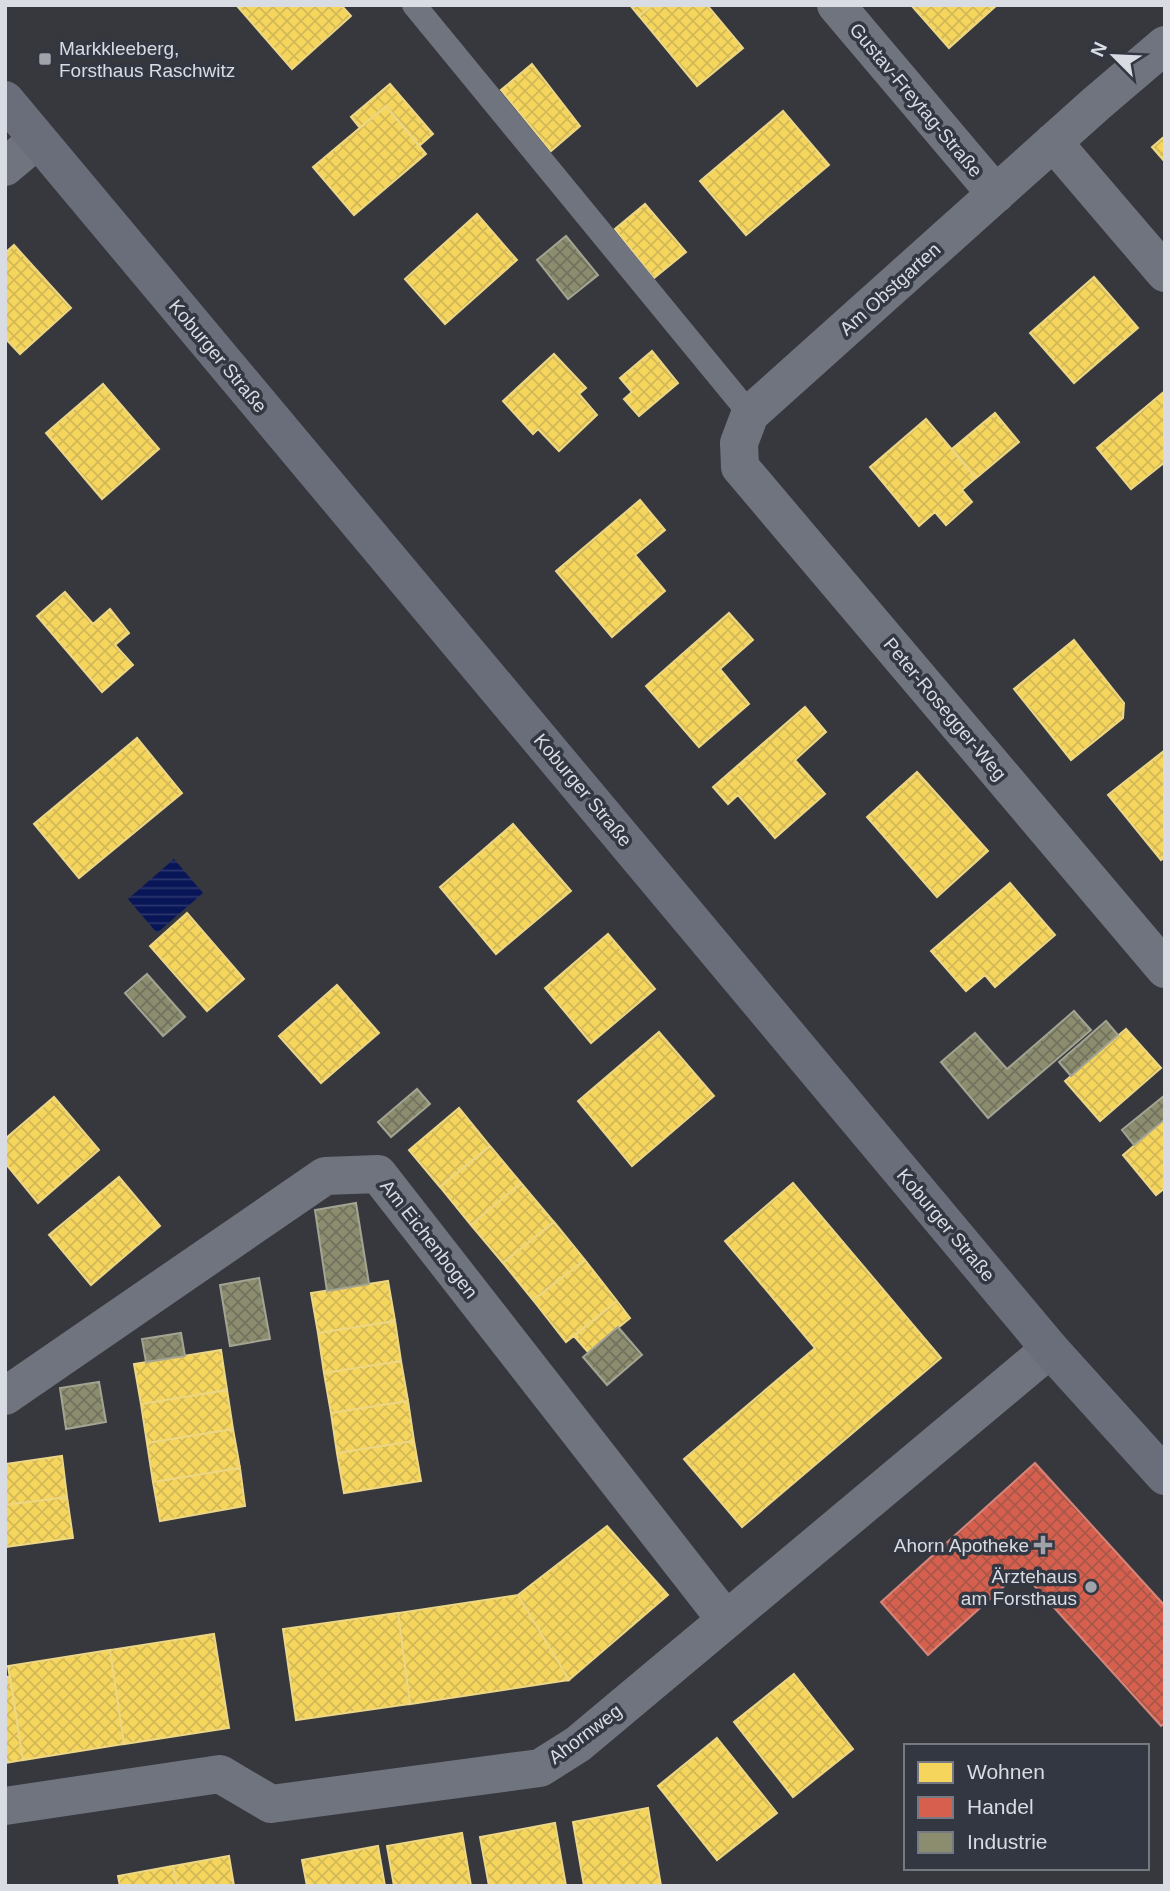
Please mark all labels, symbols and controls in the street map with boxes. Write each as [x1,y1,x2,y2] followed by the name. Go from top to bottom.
[846,19,986,181] street label: Gustav-Freytag-Straße
[1079,21,1149,91] north arrow
[59,38,235,81] place label: Markkleeberg, Forsthaus Raschwitz
[1087,39,1111,60] text: N
[37,51,53,67] marker: Markkleeberg, Forsthaus Raschwitz
[835,238,945,340] street label: Am Obstgarten
[165,295,271,417] street label: Koburger Straße
[879,634,1011,784] street label: Peter-Rosegger-Weg
[530,729,636,851] street label: Koburger Straße
[893,1164,999,1286] street label: Koburger Straße
[376,1176,482,1302] street label: Am Eichenbogen
[894,1535,1029,1556] place label: Ahorn Apotheke
[1035,1537,1051,1553] marker: Ahorn Apotheke
[961,1566,1077,1609] place label: Ärztehaus am Forsthaus
[1083,1579,1099,1595] marker: Ärztehaus am Forsthaus
[545,1700,625,1768] street label: Ahornweg
[904,1744,1149,1870] legend
[967,1760,1045,1783] text: Wohnen
[967,1795,1034,1818] text: Handel
[967,1830,1048,1853] text: Industrie

